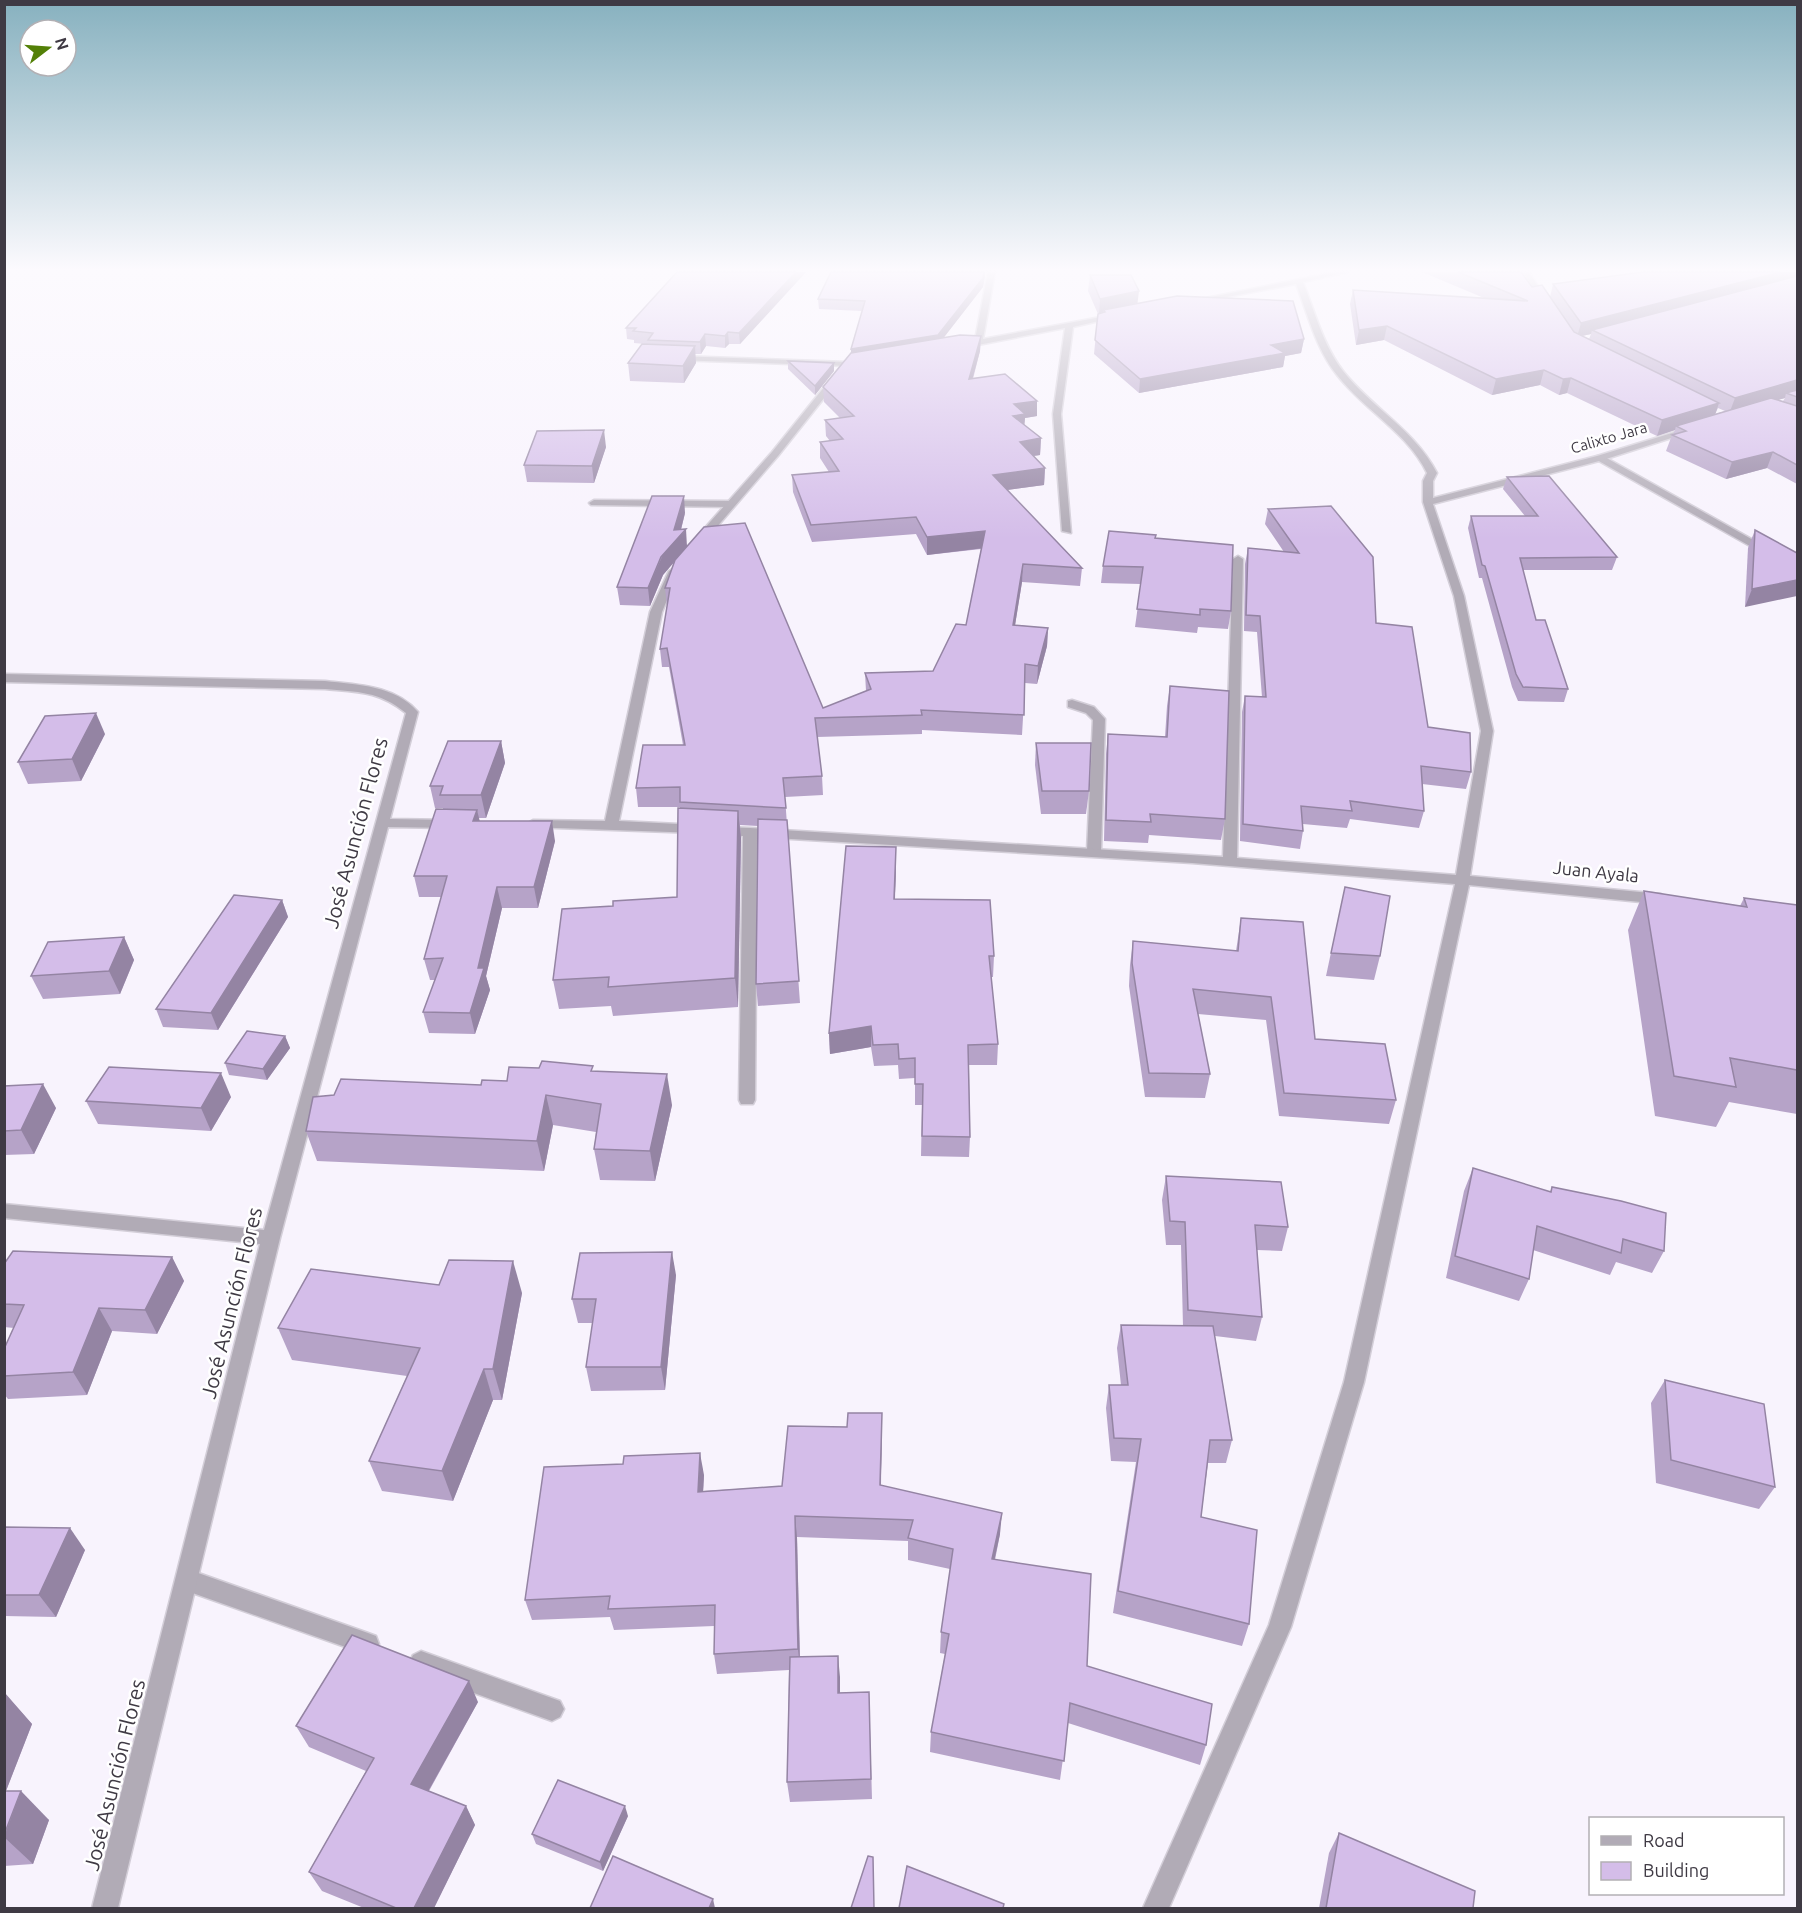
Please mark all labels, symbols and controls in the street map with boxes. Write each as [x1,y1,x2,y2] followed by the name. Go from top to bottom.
[18,18,78,78] north arrow
[52,35,73,52] text: N
[1569,419,1649,457] street label: Calixto Jara
[318,735,392,931] street label: José Asunción Flores
[1552,857,1640,885] street label: Juan Ayala
[196,1204,266,1401] street label: José Asunción Flores
[79,1676,149,1873] street label: José Asunción Flores
[1589,1817,1784,1895] legend
[1643,1830,1685,1850] text: Road
[1643,1860,1709,1880] text: Building

